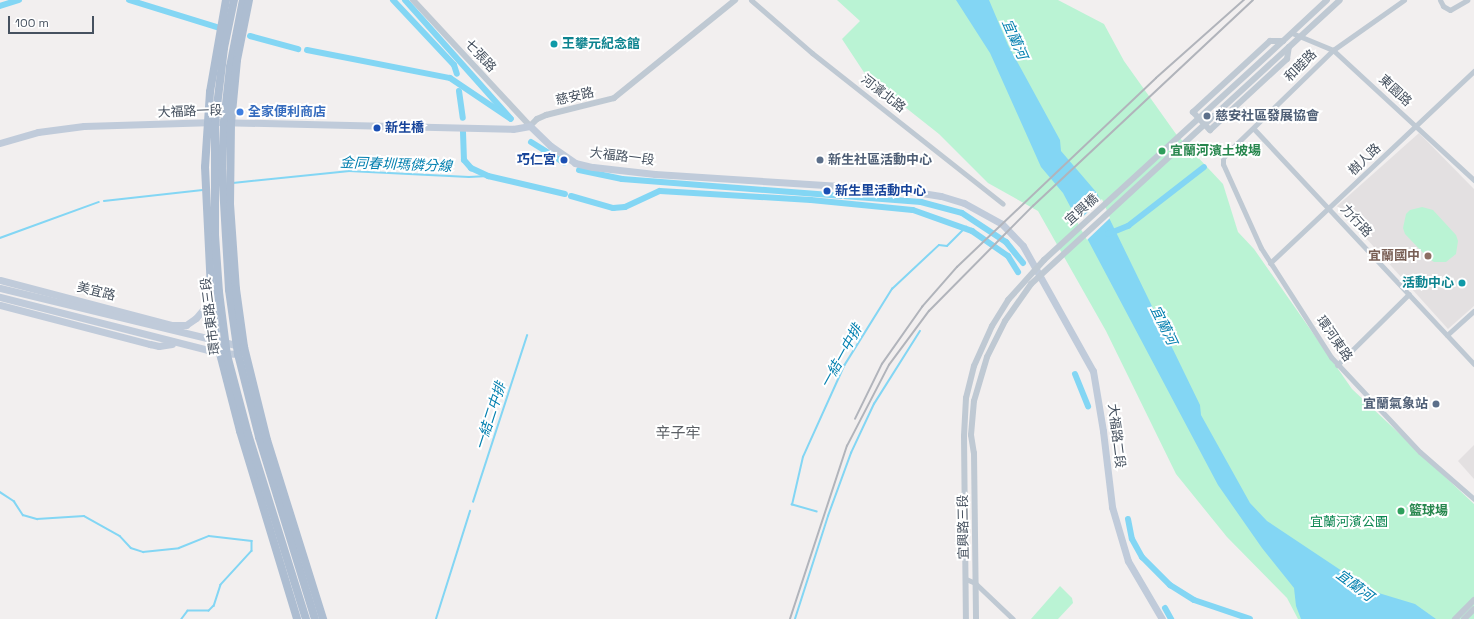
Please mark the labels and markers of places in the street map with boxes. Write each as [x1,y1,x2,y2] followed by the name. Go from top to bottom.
[562,36,640,52] place label: 王攀元紀念館
[549,39,559,49] marker: 王攀元紀念館
[248,104,326,120] place label: 全家便利商店
[235,107,245,117] marker: 全家便利商店
[1215,108,1319,124] place label: 慈安社區發展協會
[1202,111,1212,121] marker: 慈安社區發展協會
[385,120,424,136] place label: 新生橋
[372,123,382,133] marker: 新生橋
[1170,143,1261,159] place label: 宜蘭河濱土坡場
[1157,146,1167,156] marker: 宜蘭河濱土坡場
[517,152,556,168] place label: 巧仁宮
[828,152,932,168] place label: 新生社區活動中心
[559,155,569,165] marker: 巧仁宮
[815,155,825,165] marker: 新生社區活動中心
[835,183,926,199] place label: 新生里活動中心
[822,186,832,196] marker: 新生里活動中心
[1368,248,1420,264] place label: 宜蘭國中
[1423,251,1433,261] marker: 宜蘭國中
[1402,275,1454,291] place label: 活動中心
[1457,278,1467,288] marker: 活動中心
[1363,396,1428,412] place label: 宜蘭氣象站
[1431,399,1441,409] marker: 宜蘭氣象站
[1409,503,1448,519] place label: 籃球場
[1396,506,1406,516] marker: 籃球場

